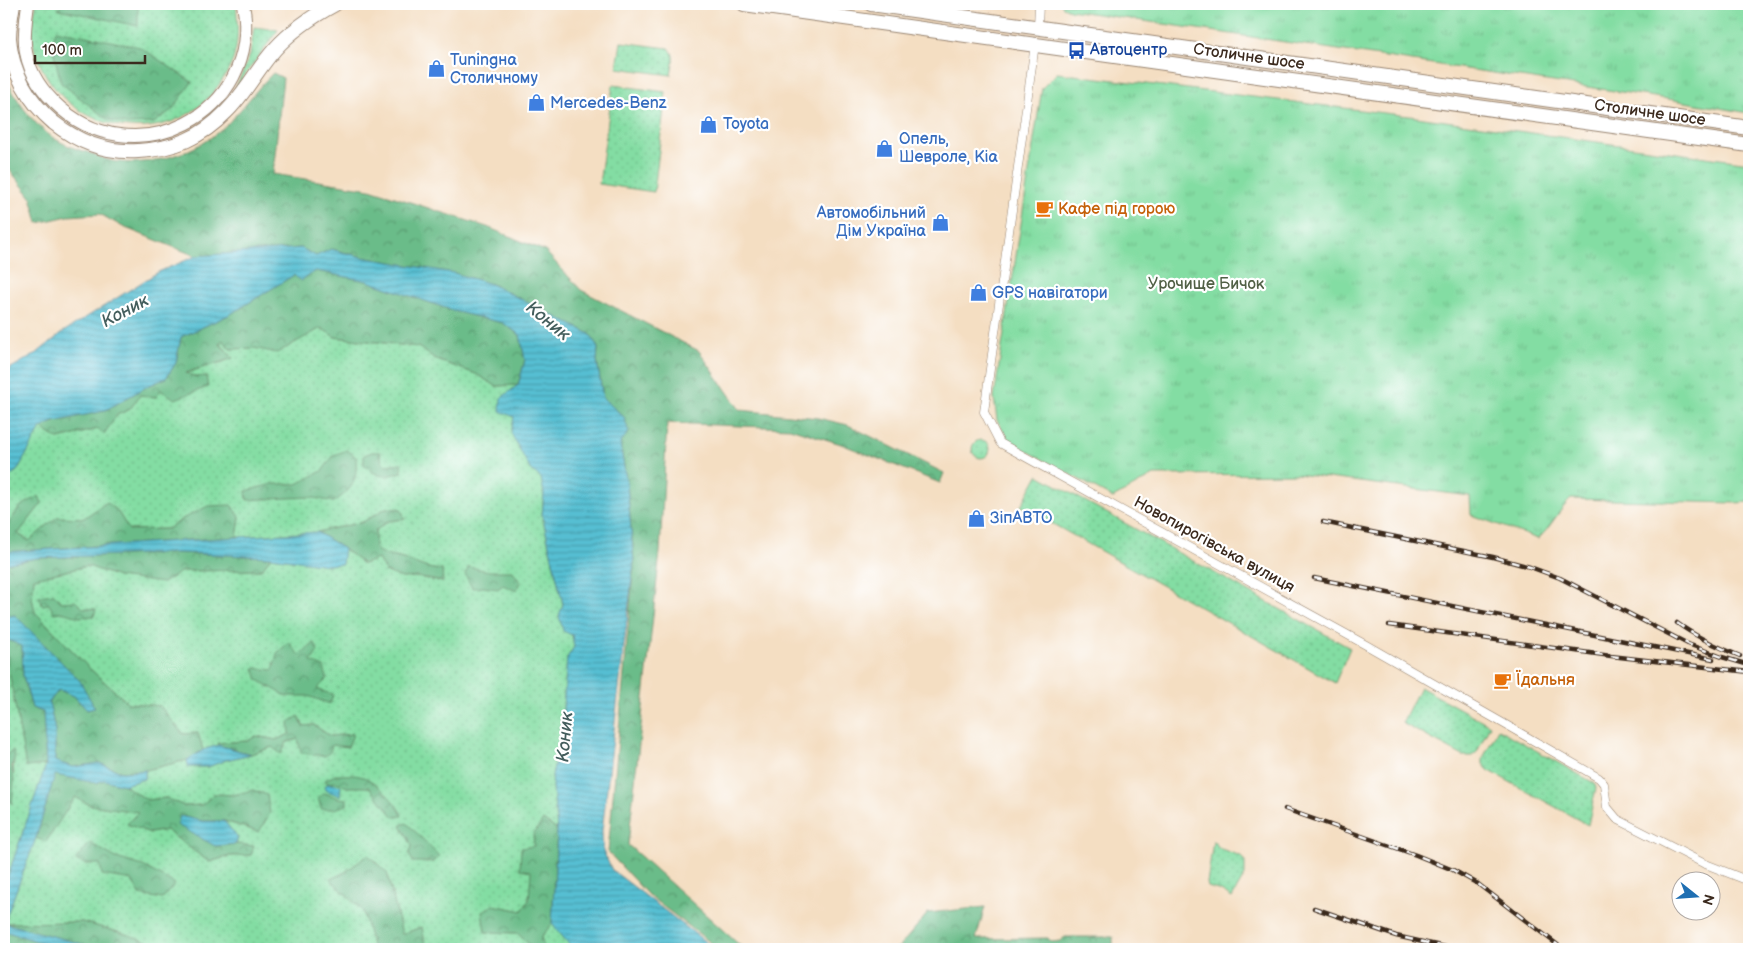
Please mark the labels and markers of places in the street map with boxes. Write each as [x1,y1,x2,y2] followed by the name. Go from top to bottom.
[1066,40,1086,60] bus stop icon: Автоцентр
[1089,41,1167,60] place label: Автоцентр
[450,51,538,88] place label: Tuningна Столичному
[426,59,446,79] shop icon: Tuningна Столичному
[526,93,546,113] shop icon: Mercedes-Benz
[550,94,667,113] place label: Mercedes-Benz
[699,114,719,134] shop icon: Toyota
[723,115,769,134] place label: Toyota
[899,130,998,167] place label: Опель, Шевроле, Кіа
[875,138,895,158] shop icon: Опель, Шевроле, Кіа
[1034,199,1054,219] cafe icon: Кафе під горою
[1058,200,1175,219] place label: Кафе під горою
[816,204,927,241] place label: Автомобільний Дім Україна
[930,212,950,232] shop icon: Автомобільний Дім Україна
[968,283,988,303] shop icon: GPS навігатори
[992,284,1108,303] place label: GPS навігатори
[966,508,986,528] shop icon: ЗіпАВТО
[990,509,1053,528] place label: ЗіпАВТО
[1515,669,1575,690] place label: Їдальня
[1492,670,1512,690] cafe icon: Їдальня

